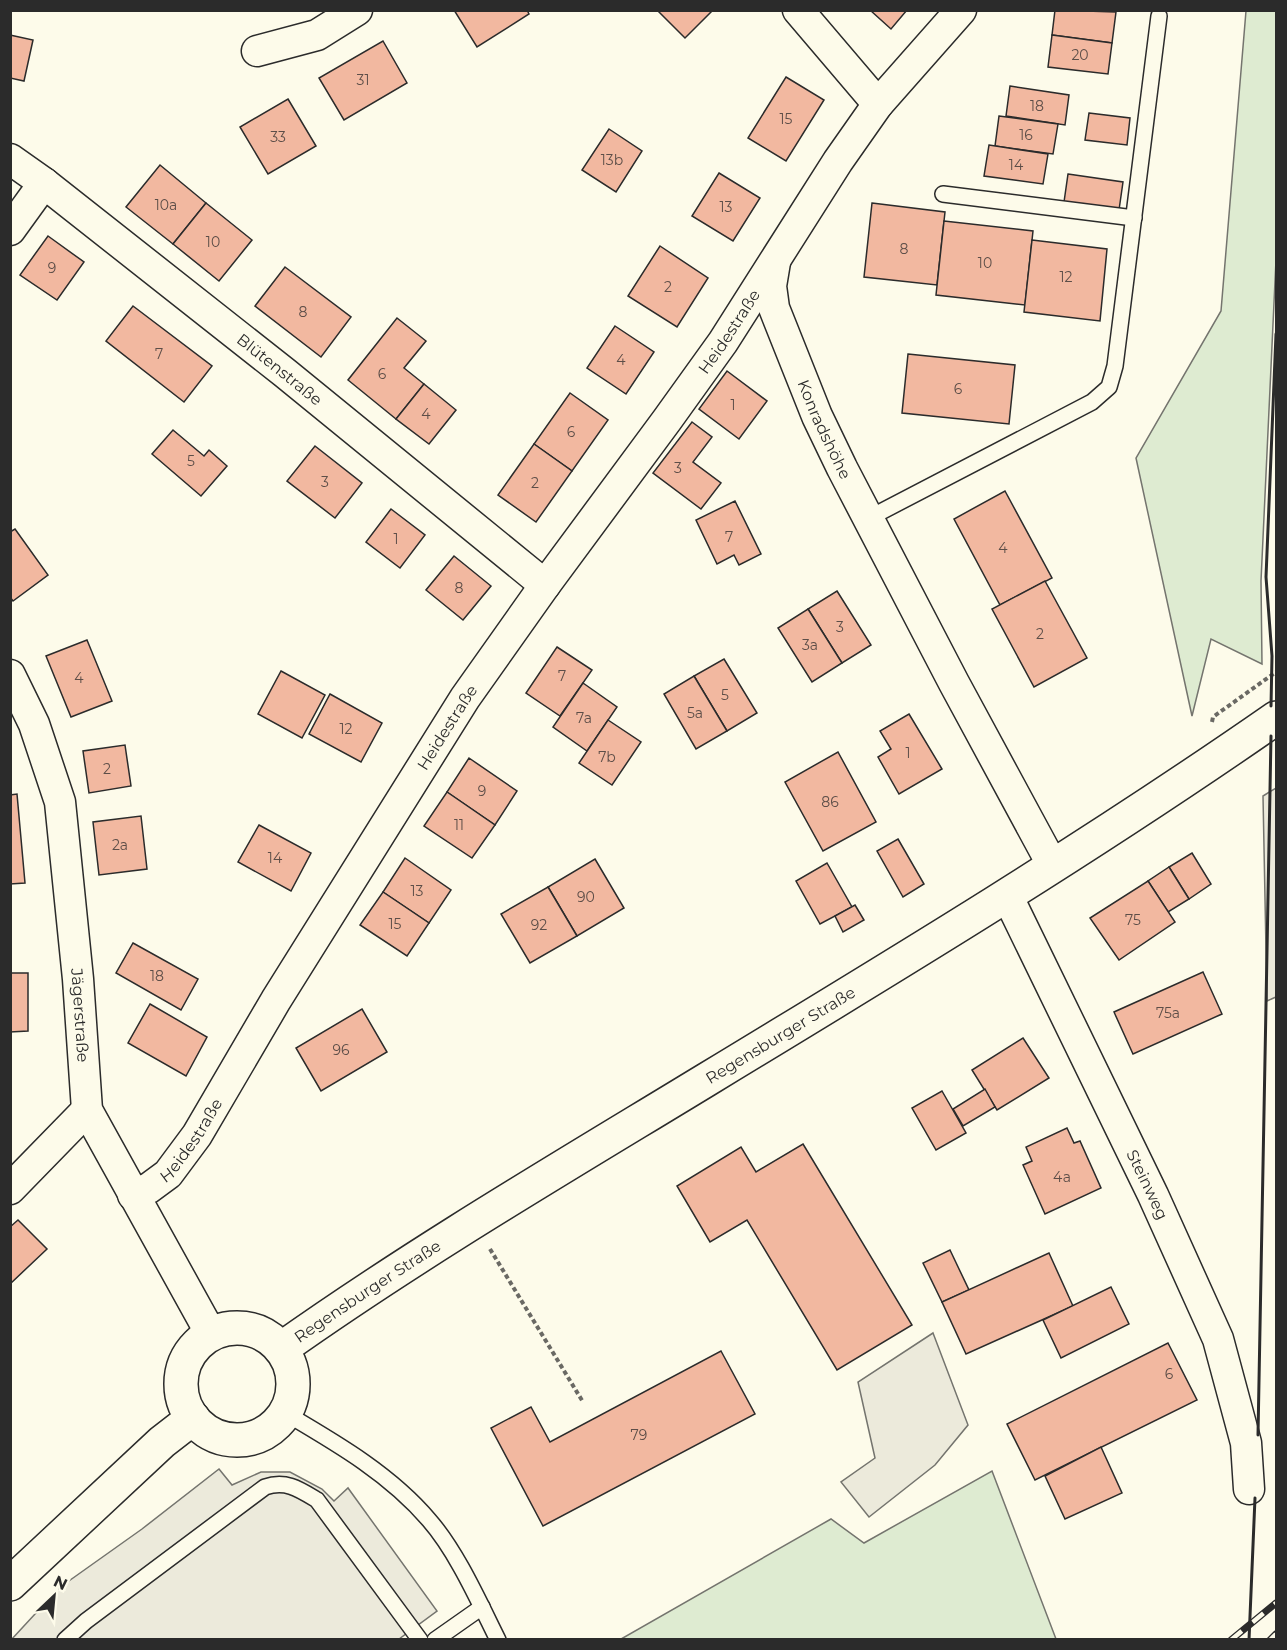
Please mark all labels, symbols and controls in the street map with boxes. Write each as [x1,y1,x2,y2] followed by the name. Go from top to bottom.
[1071,46,1089,64] house number: 20
[357,71,369,89] house number: 31
[1030,97,1044,115] house number: 18
[780,110,793,128] house number: 15
[1019,126,1033,144] house number: 16
[270,128,286,146] house number: 33
[601,151,623,169] house number: 13b
[1009,156,1024,174] house number: 14
[155,196,177,214] house number: 10a
[720,198,733,216] house number: 13
[206,233,220,251] house number: 10
[900,240,909,258] house number: 8
[978,254,992,272] house number: 10
[48,259,56,277] house number: 9
[1059,268,1073,286] house number: 12
[664,278,672,296] house number: 2
[694,286,764,378] street label: Heidestraße
[299,303,308,321] house number: 8
[233,330,326,409] street label: Blütenstraße
[155,345,163,363] house number: 7
[616,351,626,369] house number: 4
[378,365,387,383] house number: 6
[794,377,855,482] street label: Konradshöhe
[954,380,963,398] house number: 6
[730,396,736,414] house number: 1
[421,405,431,423] house number: 4
[567,423,576,441] house number: 6
[187,452,195,470] house number: 5
[674,459,682,477] house number: 3
[321,473,329,491] house number: 3
[531,474,539,492] house number: 2
[725,528,733,546] house number: 7
[393,530,399,548] house number: 1
[998,539,1008,557] house number: 4
[455,579,464,597] house number: 8
[836,618,844,636] house number: 3
[1036,625,1044,643] house number: 2
[802,636,818,654] house number: 3a
[558,667,566,685] house number: 7
[74,669,84,687] house number: 4
[413,681,481,774] street label: Heidestraße
[721,686,729,704] house number: 5
[687,704,703,722] house number: 5a
[576,709,592,727] house number: 7a
[339,720,353,738] house number: 12
[905,744,911,762] house number: 1
[598,748,616,766] house number: 7b
[103,760,111,778] house number: 2
[478,782,486,800] house number: 9
[821,793,839,811] house number: 86
[454,816,464,834] house number: 11
[112,836,128,854] house number: 2a
[268,849,283,867] house number: 14
[411,882,424,900] house number: 13
[577,888,595,906] house number: 90
[1125,911,1141,929] house number: 75
[389,915,402,933] house number: 15
[531,916,547,934] house number: 92
[67,966,93,1063] street label: Jägerstraße
[150,967,164,985] house number: 18
[702,983,859,1088] street label: Regensburger Straße
[1156,1004,1180,1022] house number: 75a
[332,1041,350,1059] house number: 96
[156,1095,226,1187] street label: Heidestraße
[1122,1147,1172,1223] street label: Steinweg
[1053,1168,1071,1186] house number: 4a
[291,1236,444,1347] street label: Regensburger Straße
[1165,1365,1174,1383] house number: 6
[631,1426,647,1444] house number: 79
[24,1566,84,1626] north arrow
[50,1572,70,1594] text: N

